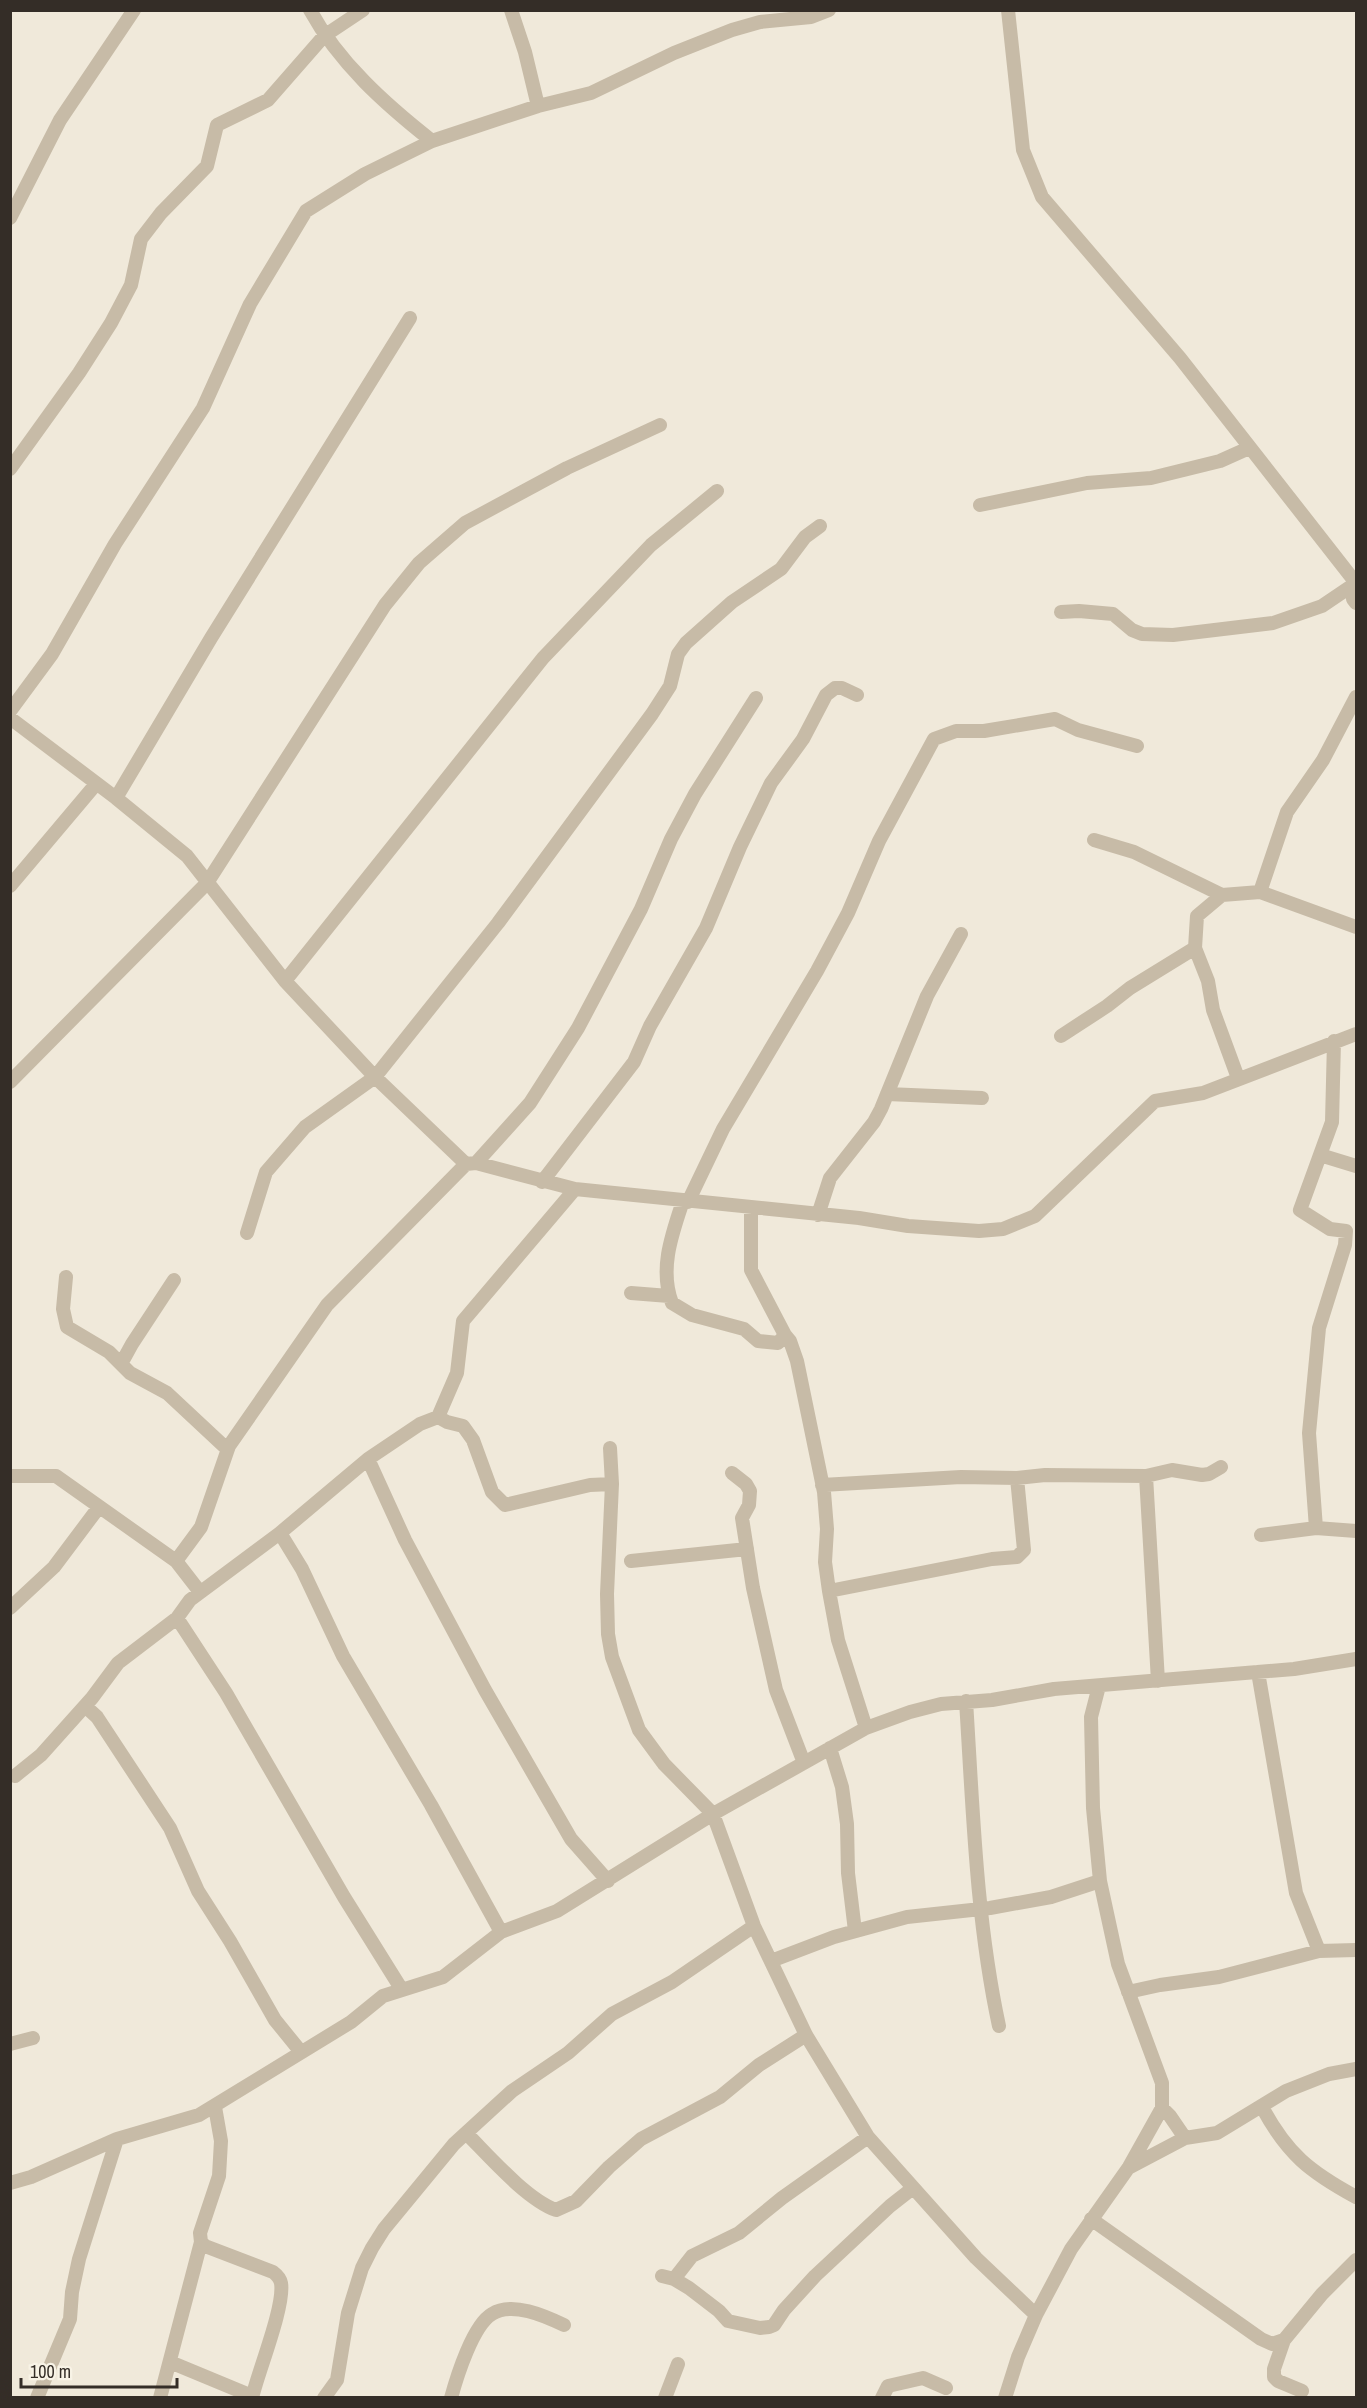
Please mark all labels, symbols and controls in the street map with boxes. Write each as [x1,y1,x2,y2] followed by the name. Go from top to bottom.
[21,2351,177,2389] scale bar
[30,2359,71,2384] text: 100 m

